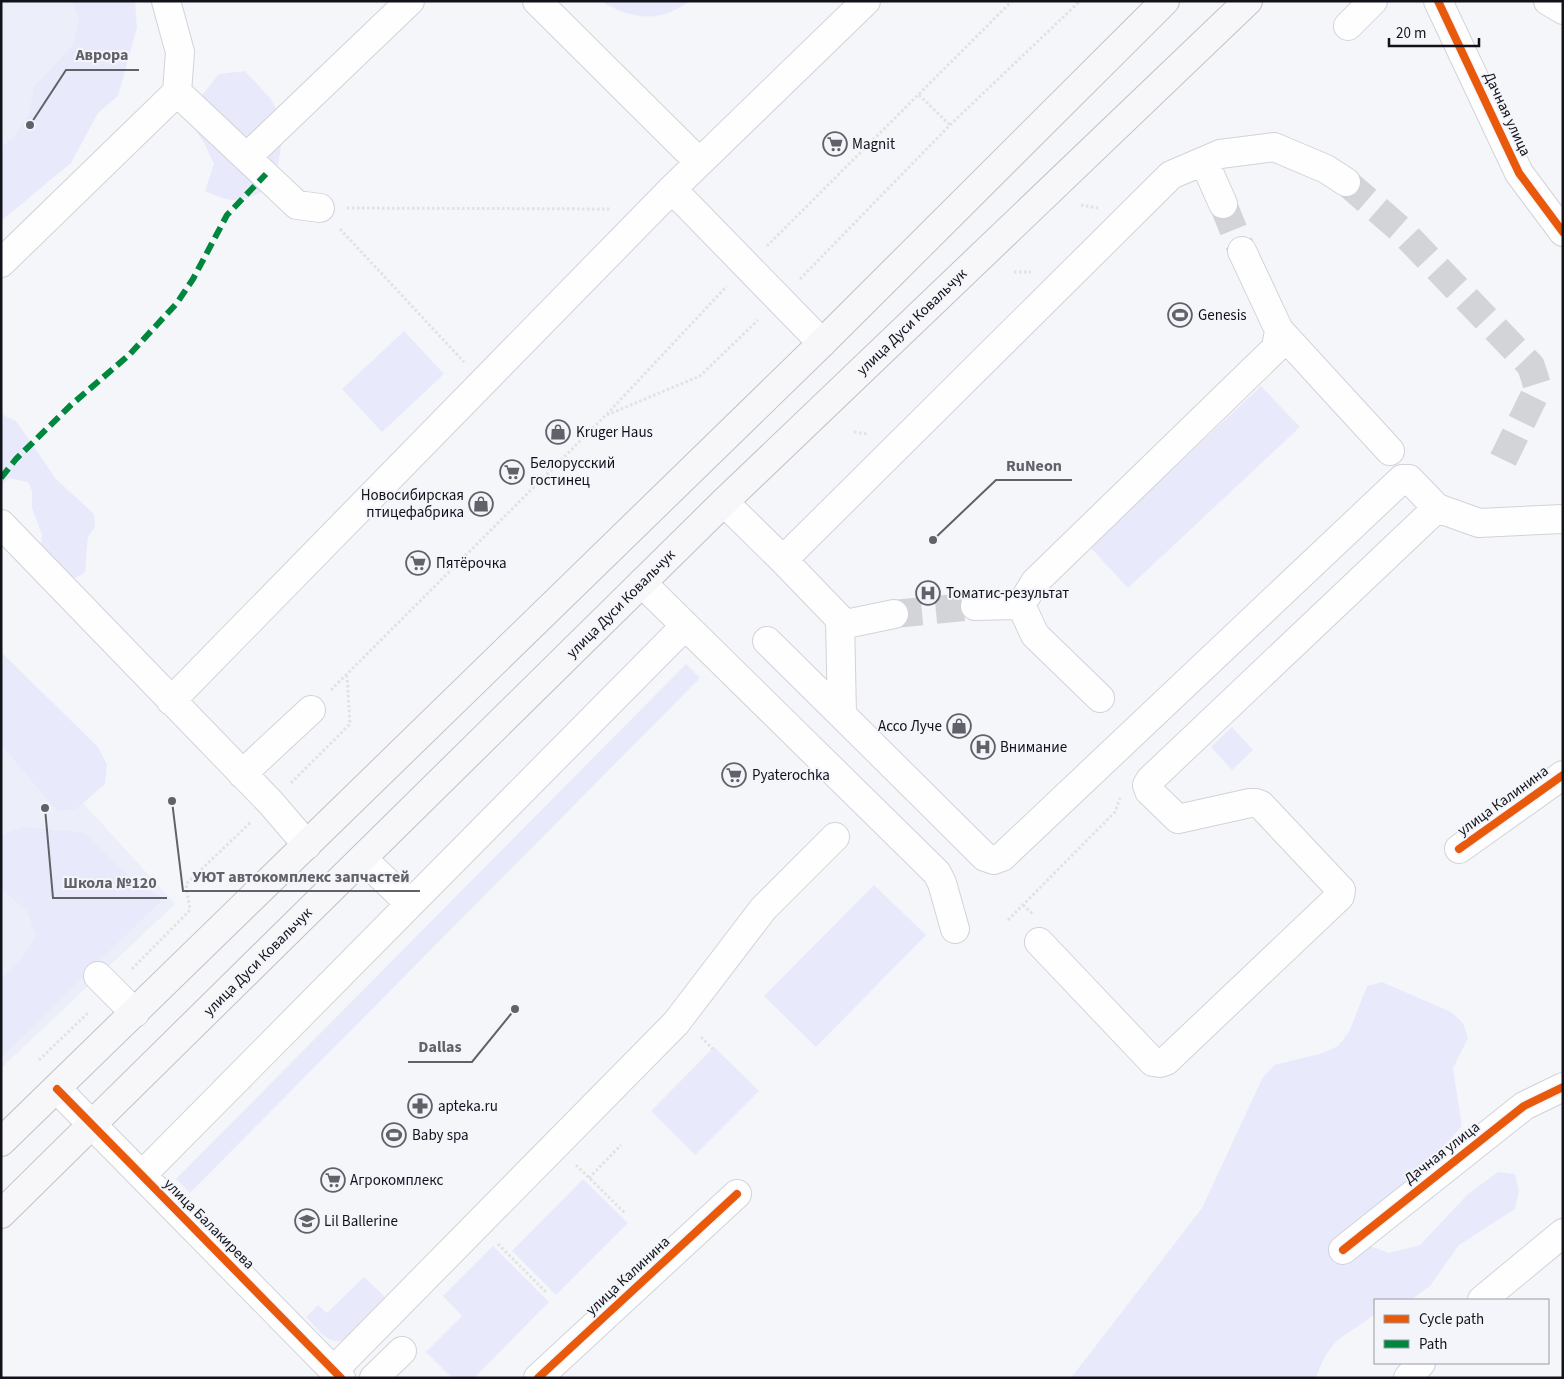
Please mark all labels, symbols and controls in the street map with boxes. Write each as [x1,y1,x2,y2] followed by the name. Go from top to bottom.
[1389,15,1479,47] scale bar
[1396,23,1426,44] text: 20 m
[66,39,139,70] callout: Аврора
[74,44,129,66] text: Аврора
[1478,68,1536,160] street label: Дачная улица
[822,131,848,157] supermarket icon: Magnit
[852,134,895,155] place label: Magnit
[852,263,972,380] street label: улица Дуси Ковальчук
[1167,302,1193,328] sports icon: Genesis
[1198,305,1247,326] place label: Genesis
[545,419,571,445] shop icon: Kruger Haus
[576,422,653,443] place label: Kruger Haus
[996,449,1072,480] callout: RuNeon
[530,453,615,491] place label: Белорусский гостинец
[1006,455,1062,477] text: RuNeon
[499,459,525,485] supermarket icon: Белорусский гостинец
[361,485,464,523] place label: Новосибирская птицефабрика
[468,491,494,517] shop icon: Новосибирская птицефабрика
[562,545,680,663] street label: улица Дуси Ковальчук
[405,550,431,576] supermarket icon: Пятёрочка
[436,553,507,574] place label: Пятёрочка
[915,580,941,606] hospital icon: Томатис-результат
[946,583,1069,604] place label: Томатис-результат
[946,713,972,739] shop icon: Ассо Луче
[878,716,942,737] place label: Ассо Луче
[970,734,996,760] hospital icon: Внимание
[1000,737,1067,758] place label: Внимание
[1453,761,1553,841] street label: улица Калинина
[721,762,747,788] supermarket icon: Pyaterochka
[752,765,830,786] place label: Pyaterochka
[183,860,420,891] callout: УЮТ автокомплекс запчастей
[192,866,410,888] text: УЮТ автокомплекс запчастей
[53,867,167,898] callout: Школа №120
[63,872,157,894] text: Школа №120
[199,903,317,1021] street label: улица Дуси Ковальчук
[408,1031,472,1062] callout: Dallas
[418,1036,462,1058] text: Dallas
[407,1093,433,1119] pharmacy icon: apteka.ru
[438,1096,498,1117] place label: apteka.ru
[1400,1117,1484,1189] street label: Дачная улица
[381,1122,407,1148] sports icon: Baby spa
[412,1125,469,1146] place label: Baby spa
[320,1167,346,1193] supermarket icon: Агрокомплекс
[350,1170,443,1191] place label: Агрокомплекс
[159,1174,259,1274] street label: улица Балакирева
[294,1208,320,1234] school or university icon: Lil Ballerine
[324,1211,398,1232] place label: Lil Ballerine
[581,1232,675,1320] street label: улица Калинина
[1374,1299,1549,1364] legend
[1419,1309,1484,1330] text: Cycle path
[1419,1334,1447,1355] text: Path

